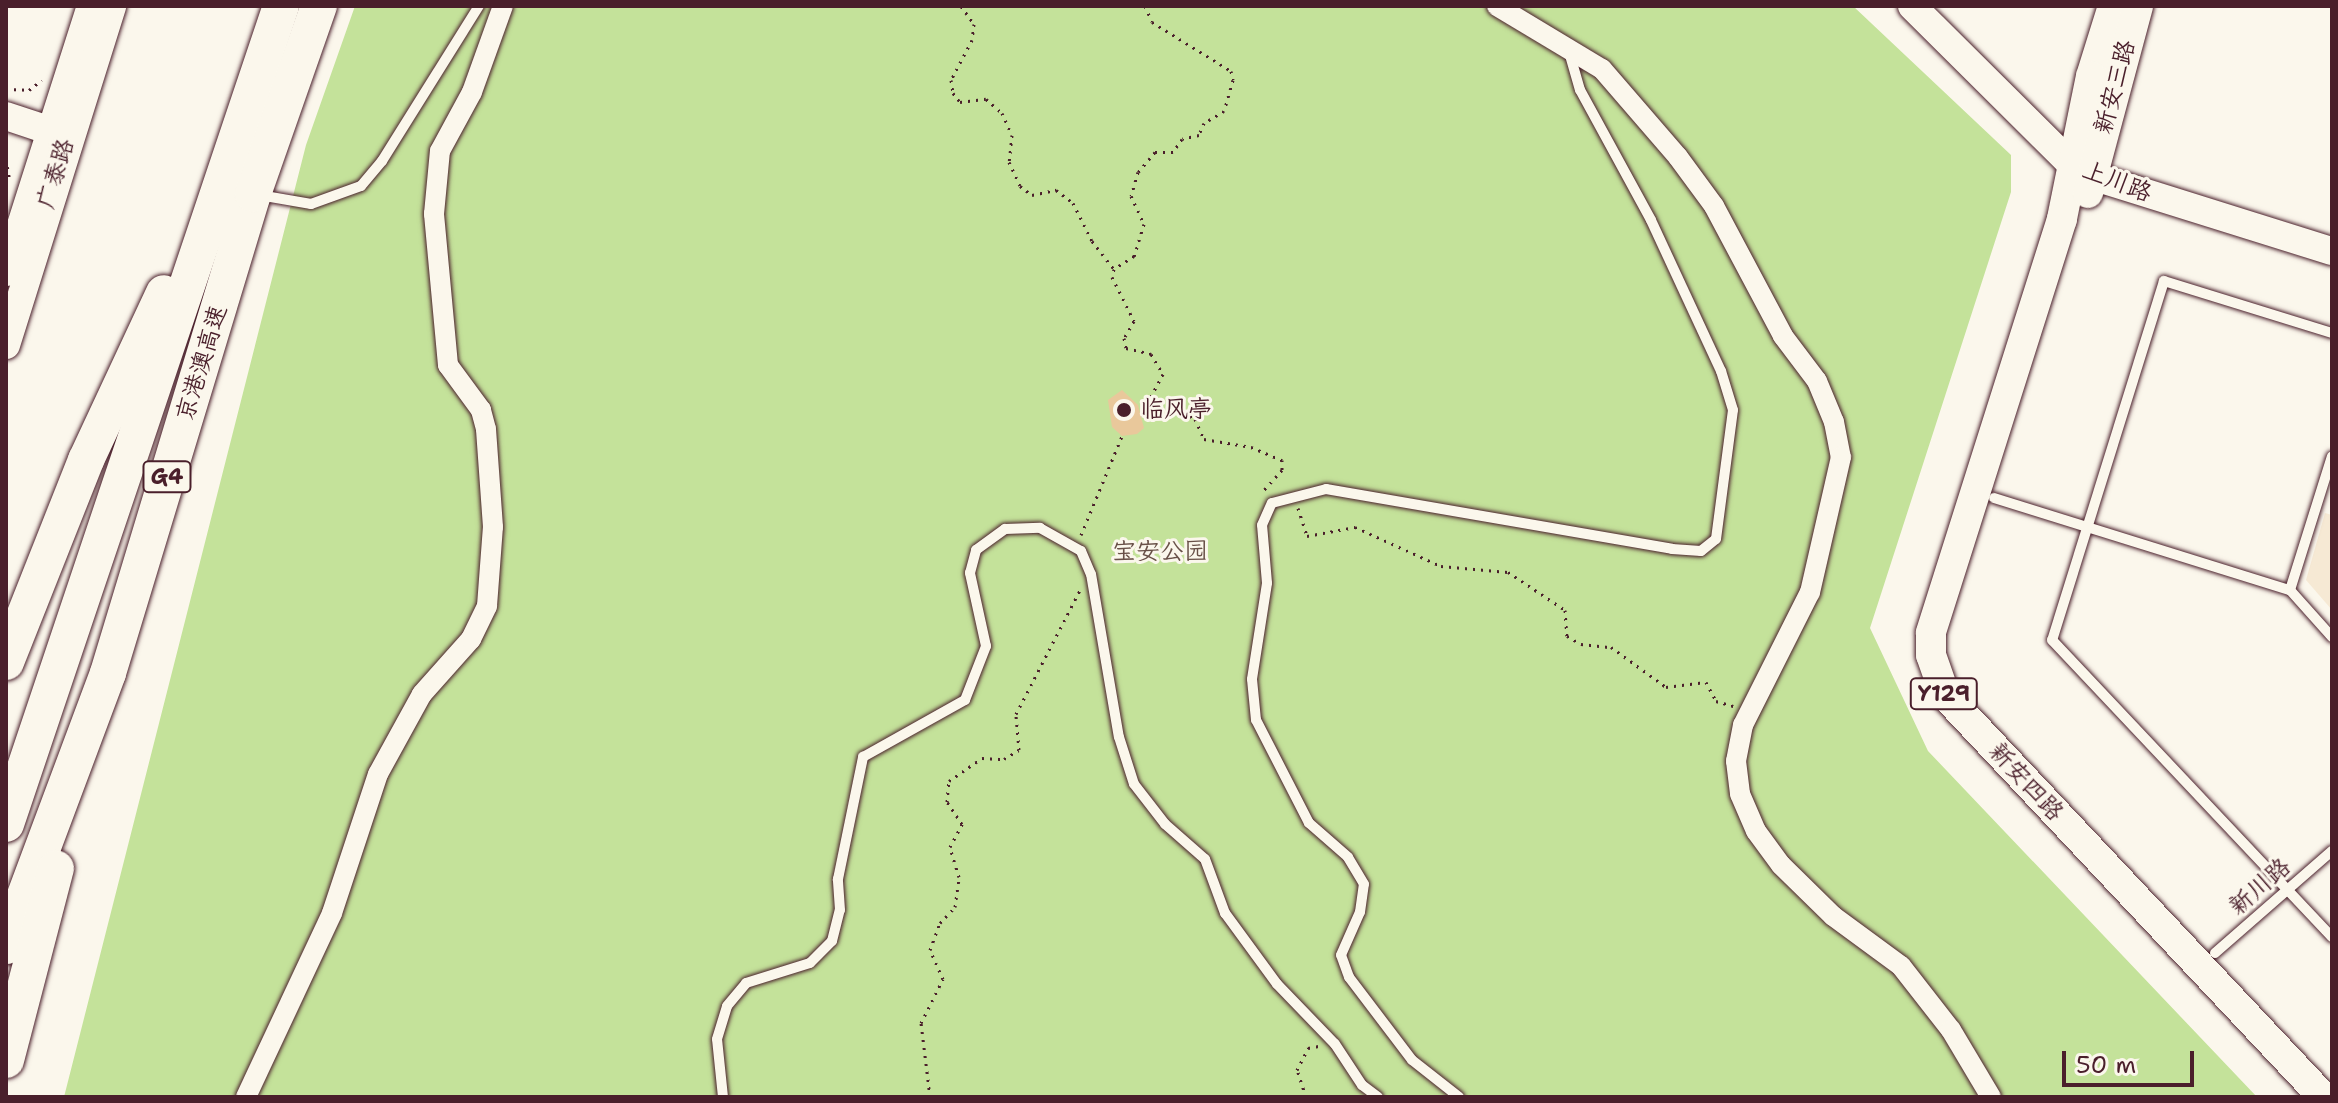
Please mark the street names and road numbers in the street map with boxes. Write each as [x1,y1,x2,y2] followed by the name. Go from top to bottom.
[2089,37,2141,137] street label: 新安三路
[32,135,80,213] street label: 广泰路
[2078,156,2156,208] street label: 上川路
[171,301,233,425] street label: 京港澳高速
[141,459,193,495] road number: G4
[1908,676,1980,712] road number: Y129
[1983,737,2069,827] street label: 新安四路
[2223,853,2297,921] street label: 新川路

